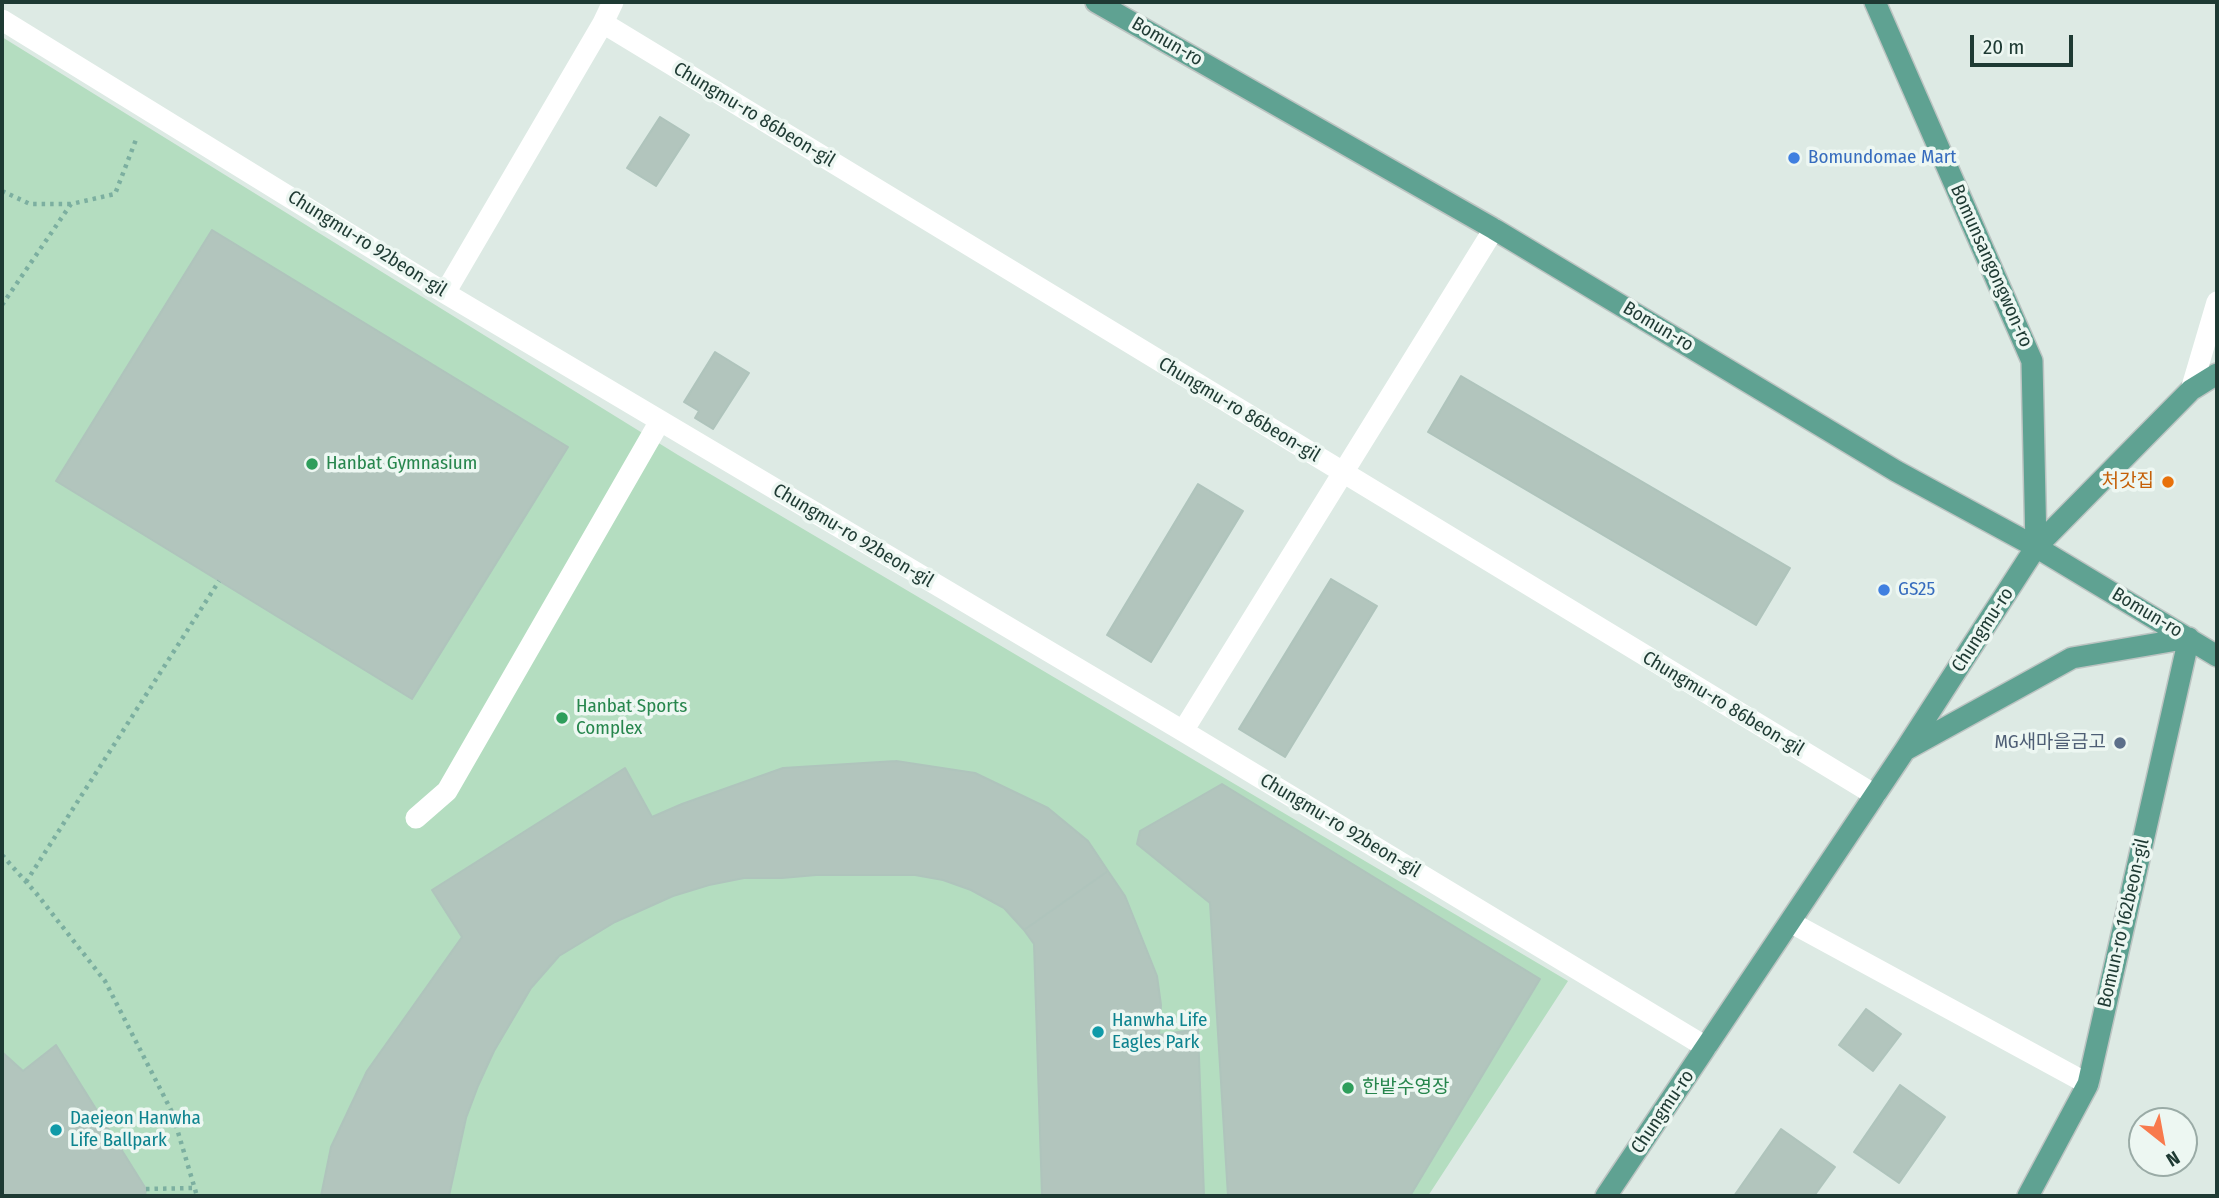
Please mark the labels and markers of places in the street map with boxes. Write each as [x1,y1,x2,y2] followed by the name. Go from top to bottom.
[1808,147,1957,169] place label: Bomundomae Mart
[1786,150,1802,166] marker: Bomundomae Mart
[326,453,477,475] place label: Hanbat Gymnasium
[304,456,320,472] marker: Hanbat Gymnasium
[2102,471,2154,493] place label: 처갓집
[2160,474,2176,490] marker: 처갓집
[1898,579,1935,601] place label: GS25
[1876,582,1892,598] marker: GS25
[576,696,687,740] place label: Hanbat Sports Complex
[554,710,570,726] marker: Hanbat Sports Complex
[1994,732,2106,754] place label: MG새마을금고
[2112,735,2128,751] marker: MG새마을금고
[1112,1010,1207,1054] place label: Hanwha Life Eagles Park
[1090,1024,1106,1040] marker: Hanwha Life Eagles Park
[1362,1077,1449,1099] place label: 한밭수영장
[1340,1080,1356,1096] marker: 한밭수영장
[70,1108,201,1152] place label: Daejeon Hanwha Life Ballpark
[48,1122,64,1138] marker: Daejeon Hanwha Life Ballpark

